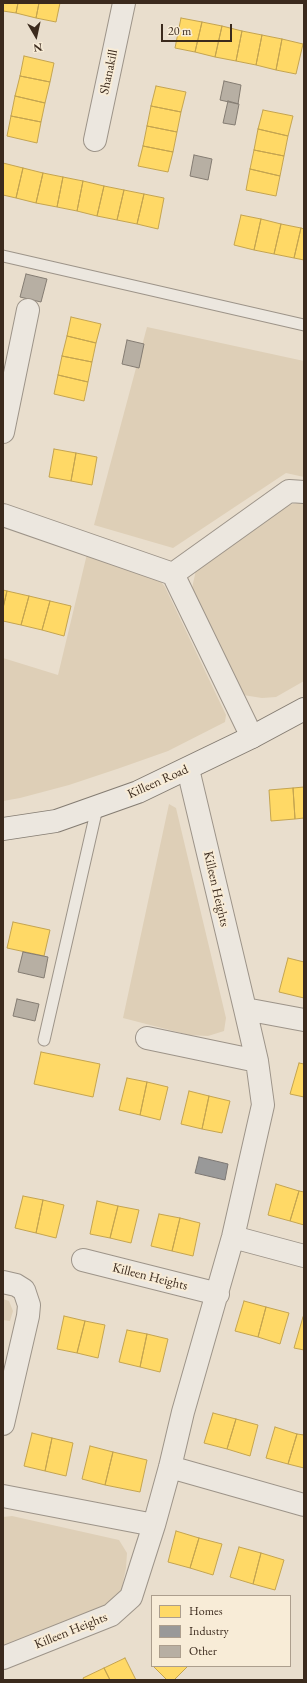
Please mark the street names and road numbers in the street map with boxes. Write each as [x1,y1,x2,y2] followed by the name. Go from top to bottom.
[97,48,121,96] street label: Shanakill
[125,762,191,802] street label: Killeen Road
[200,850,232,928] street label: Killeen Heights
[111,1260,189,1294] street label: Killeen Heights
[32,1609,110,1653] street label: Killeen Heights

